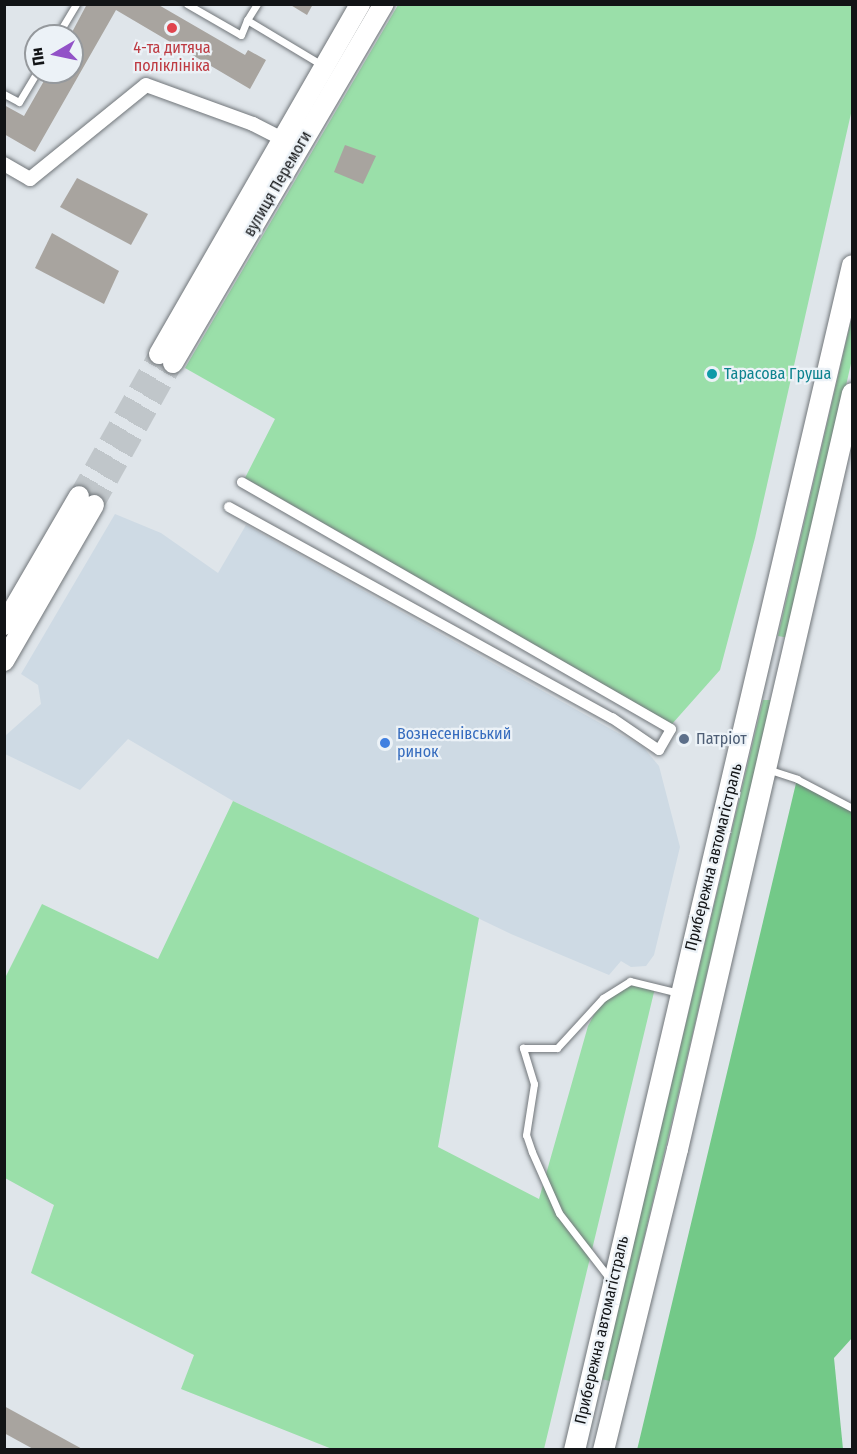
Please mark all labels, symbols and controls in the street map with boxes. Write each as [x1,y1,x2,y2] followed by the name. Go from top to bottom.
[163,19,181,37] marker: 4-та дитяча поліклініка
[24,24,84,84] north arrow
[133,38,211,76] place label: 4-та дитяча поліклініка
[27,46,49,67] text: Пн
[240,128,316,240] street label: вулиця Перемоги
[724,364,831,384] place label: Тарасова Груша
[705,367,719,381] marker: Тарасова Груша
[397,724,511,762] place label: Вознесенівський ринок
[696,729,747,749] place label: Патріот
[677,732,691,746] marker: Патріот
[378,736,392,750] marker: Вознесенівський ринок
[681,761,747,953] street label: Прибережна автомагістраль
[571,1234,633,1426] street label: Прибережна автомагістраль

